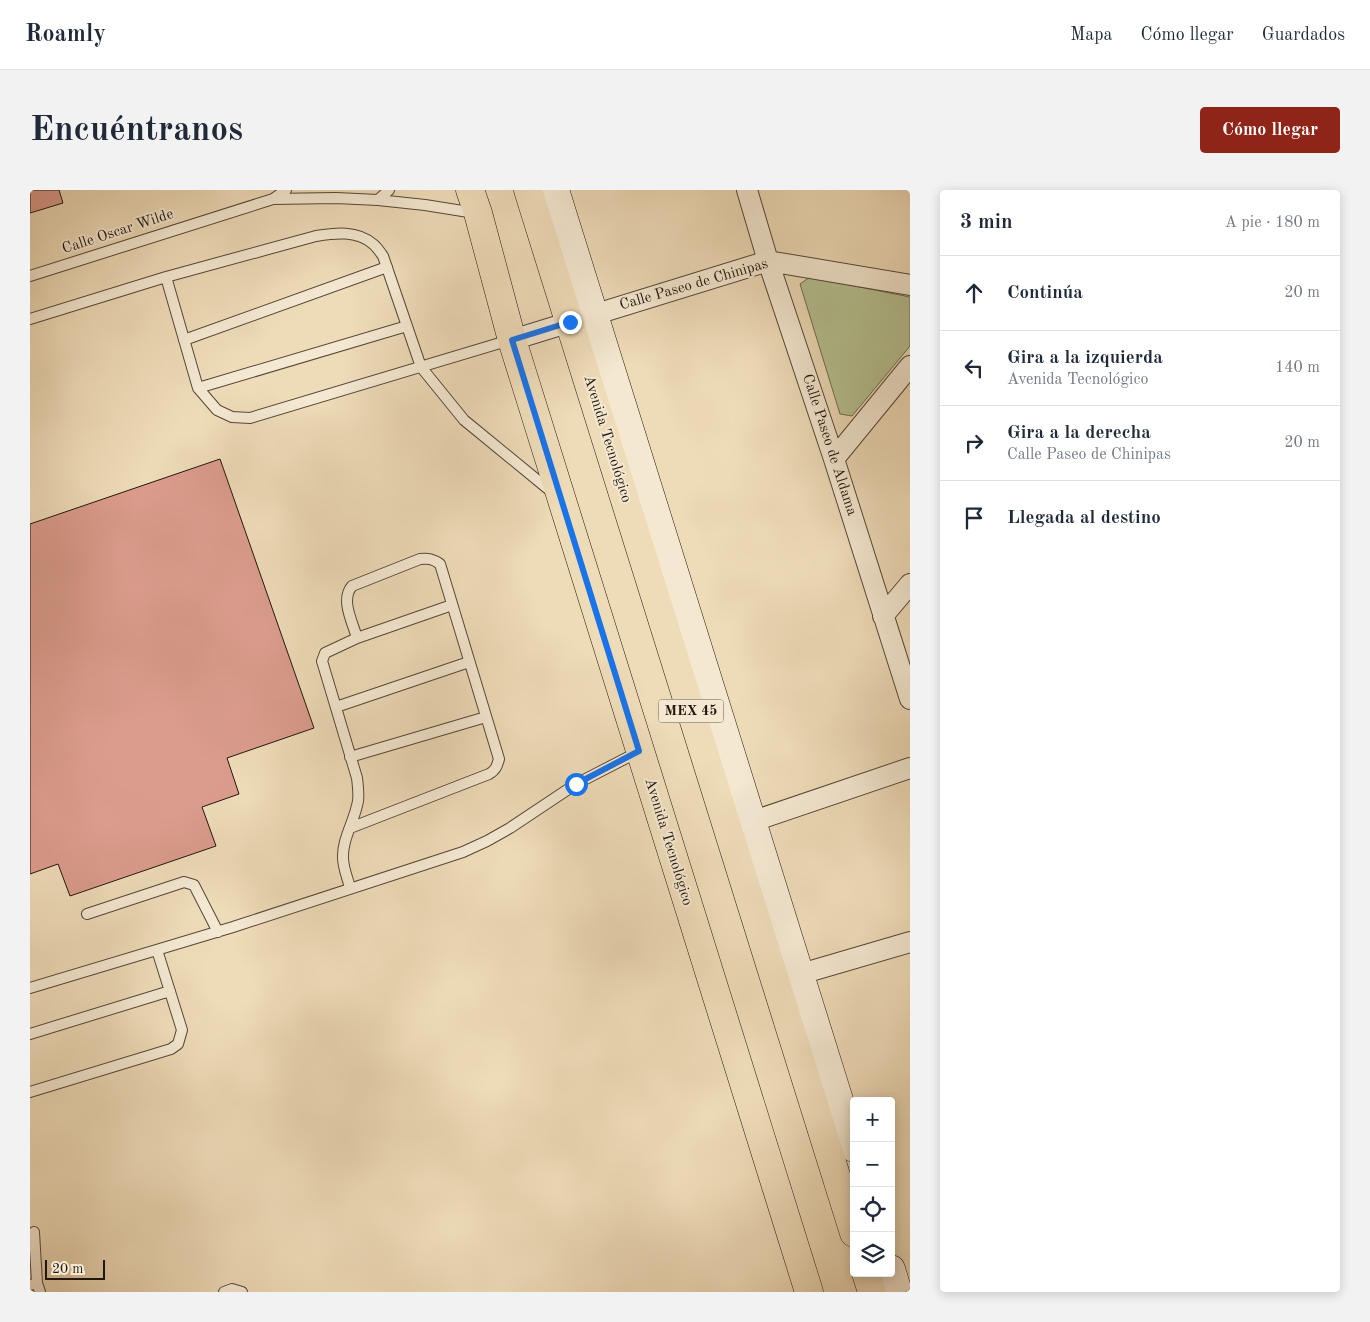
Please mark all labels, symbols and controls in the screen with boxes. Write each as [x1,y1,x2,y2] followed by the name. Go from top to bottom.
[25,23,106,47] text: Roamly
[1070,26,1112,44] text: Mapa
[1140,26,1234,44] text: Cómo llegar
[1262,26,1345,44] text: Guardados
[1200,107,1340,153] button: Cómo llegar
[30,113,243,148] text: Encuéntranos
[60,207,176,257] street label: Calle Oscar Wilde
[960,212,1013,233] text: 3 min
[1225,215,1320,231] text: A pie · 180 m
[618,257,770,313] street label: Calle Paseo de Chinipas
[960,279,988,307] icon: ahead
[1007,284,1083,303] text: Continúa
[1284,285,1320,301] text: 20 m
[559,311,582,334] route end
[1007,349,1163,368] text: Gira a la izquierda
[960,354,988,382] icon: left
[1275,360,1320,376] text: 140 m
[799,372,859,518] street label: Calle Paseo de Aldama
[1007,372,1148,388] text: Avenida Tecnológico
[580,373,634,505] street label: Avenida Tecnológico
[1007,424,1151,443] text: Gira a la derecha
[960,429,988,457] icon: right
[1284,435,1320,451] text: 20 m
[1007,447,1171,463] text: Calle Paseo de Chinipas
[960,504,988,532] icon: arrive
[1007,509,1161,528] text: Llegada al destino
[658,700,724,722] road number: MEX 45
[565,773,588,796] route start
[641,776,695,908] street label: Avenida Tecnológico
[850,1097,895,1277] map controls
[850,1097,895,1142] button: +
[850,1142,895,1187] button: −
[850,1187,895,1232] button: locate
[850,1232,895,1277] button: layers
[45,1257,105,1280] scale bar
[52,1262,83,1276] text: 20 m

